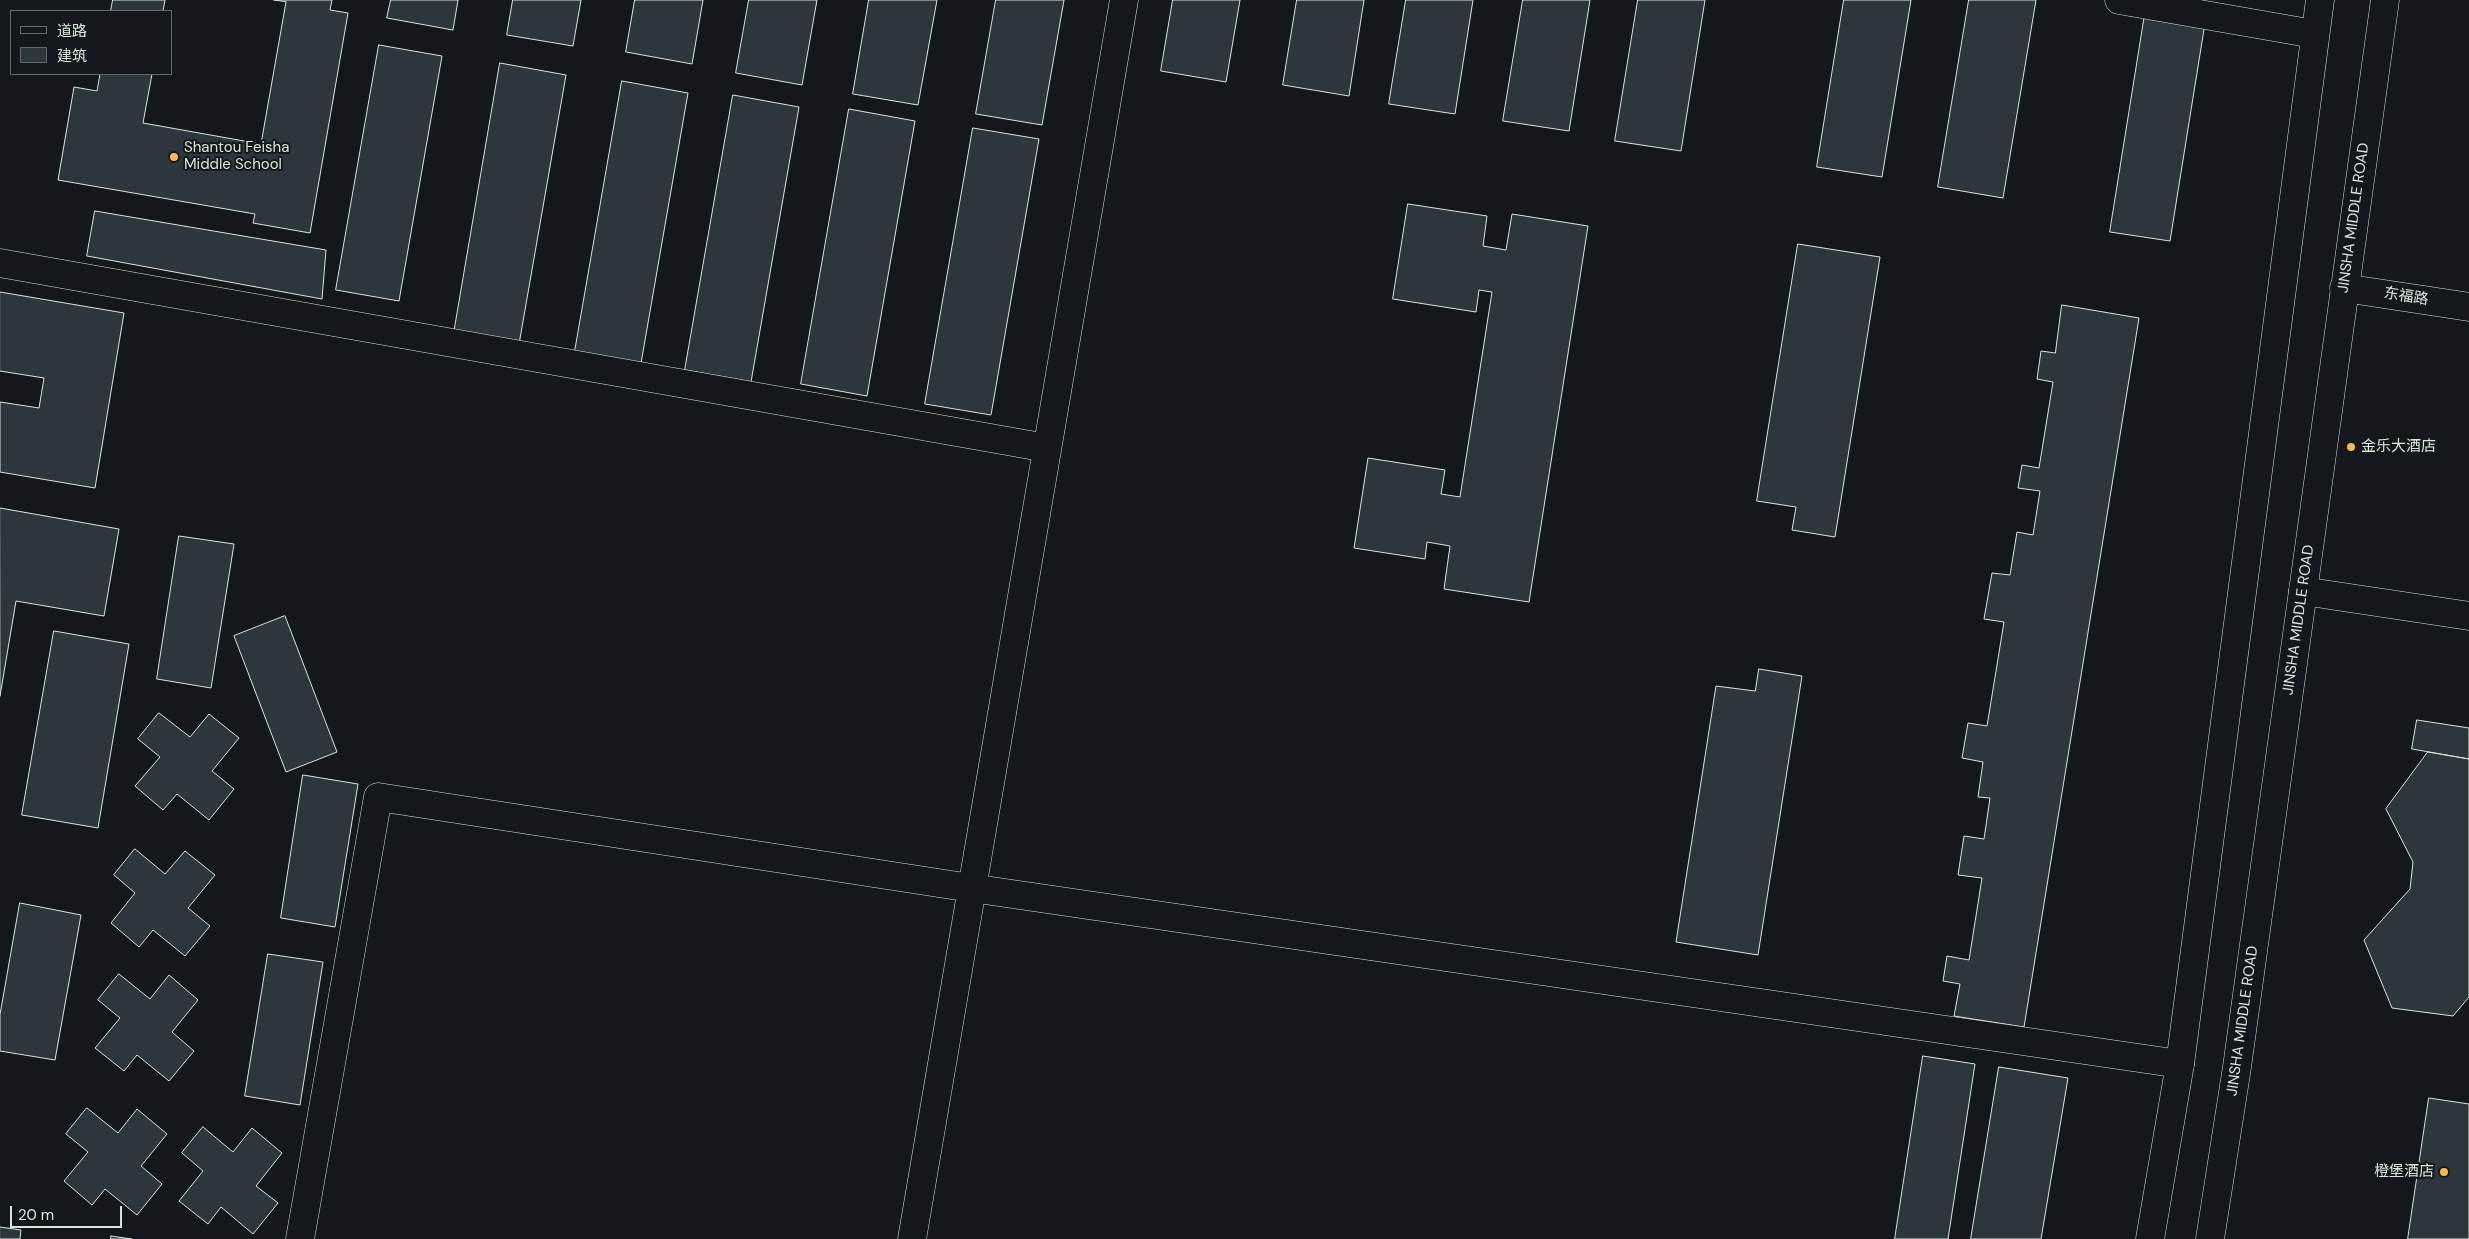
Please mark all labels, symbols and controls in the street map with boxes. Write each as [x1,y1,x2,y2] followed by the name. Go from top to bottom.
[10,10,172,75] legend
[57,21,87,41] text: 道路
[57,46,87,66] text: 建筑
[184,139,289,174] place label: Shantou Feisha Middle School
[2335,142,2373,294] street label: JINSHA MIDDLE ROAD
[168,151,180,163] marker: Shantou Feisha Middle School
[2382,285,2430,309] street label: 东福路
[2361,438,2436,456] place label: 金乐大酒店
[2345,441,2357,453] marker: 金乐大酒店
[2280,544,2318,696] street label: JINSHA MIDDLE ROAD
[2224,945,2262,1097] street label: JINSHA MIDDLE ROAD
[2374,1163,2434,1181] place label: 橙堡酒店
[2438,1166,2450,1178] marker: 橙堡酒店
[12,1196,125,1228] scale bar
[18,1205,54,1225] text: 20 m

